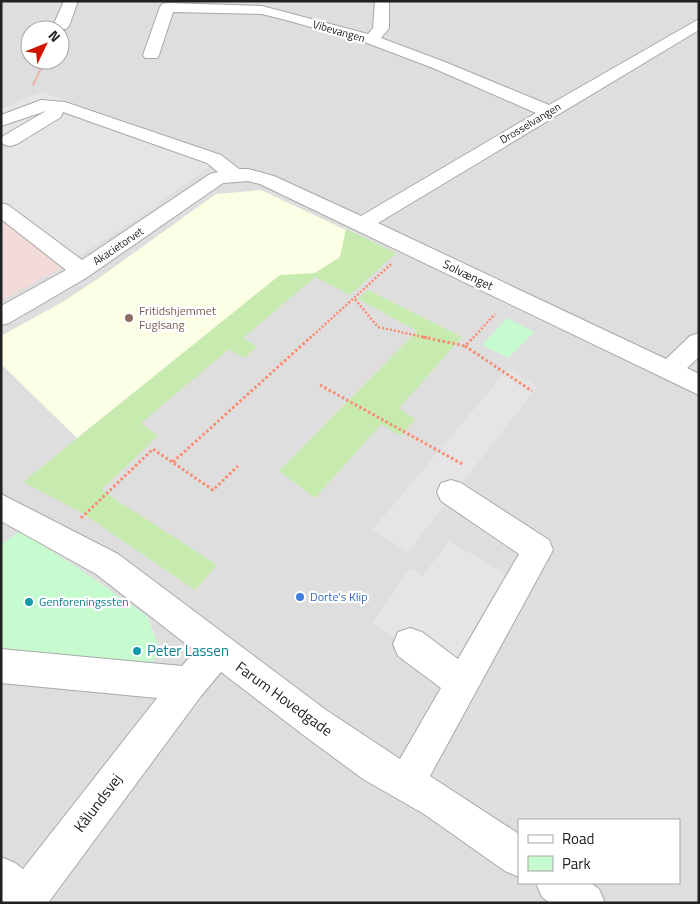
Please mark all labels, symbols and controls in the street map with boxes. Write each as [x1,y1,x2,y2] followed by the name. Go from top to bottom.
[311,16,367,46] street label: Vibevangen
[20,20,70,70] north arrow
[44,25,66,47] text: N
[496,98,564,148] street label: Drosselvangen
[89,223,147,269] street label: Akacietorvet
[440,254,497,295] street label: Solvænget
[139,301,217,334] place label: Fritidshjemmet Fuglsang
[123,312,135,324] marker: Fritidshjemmet Fuglsang
[310,587,368,606] place label: Dorte's Klip
[294,591,306,603] marker: Dorte's Klip
[39,592,129,611] place label: Genforeningssten
[23,596,35,608] marker: Genforeningssten
[147,639,229,662] place label: Peter Lassen
[131,645,143,657] marker: Peter Lassen
[231,655,338,742] street label: Farum Hovedgade
[68,769,127,837] street label: Kålundsvej
[518,819,680,884] legend
[562,827,594,850] text: Road
[562,852,591,875] text: Park

